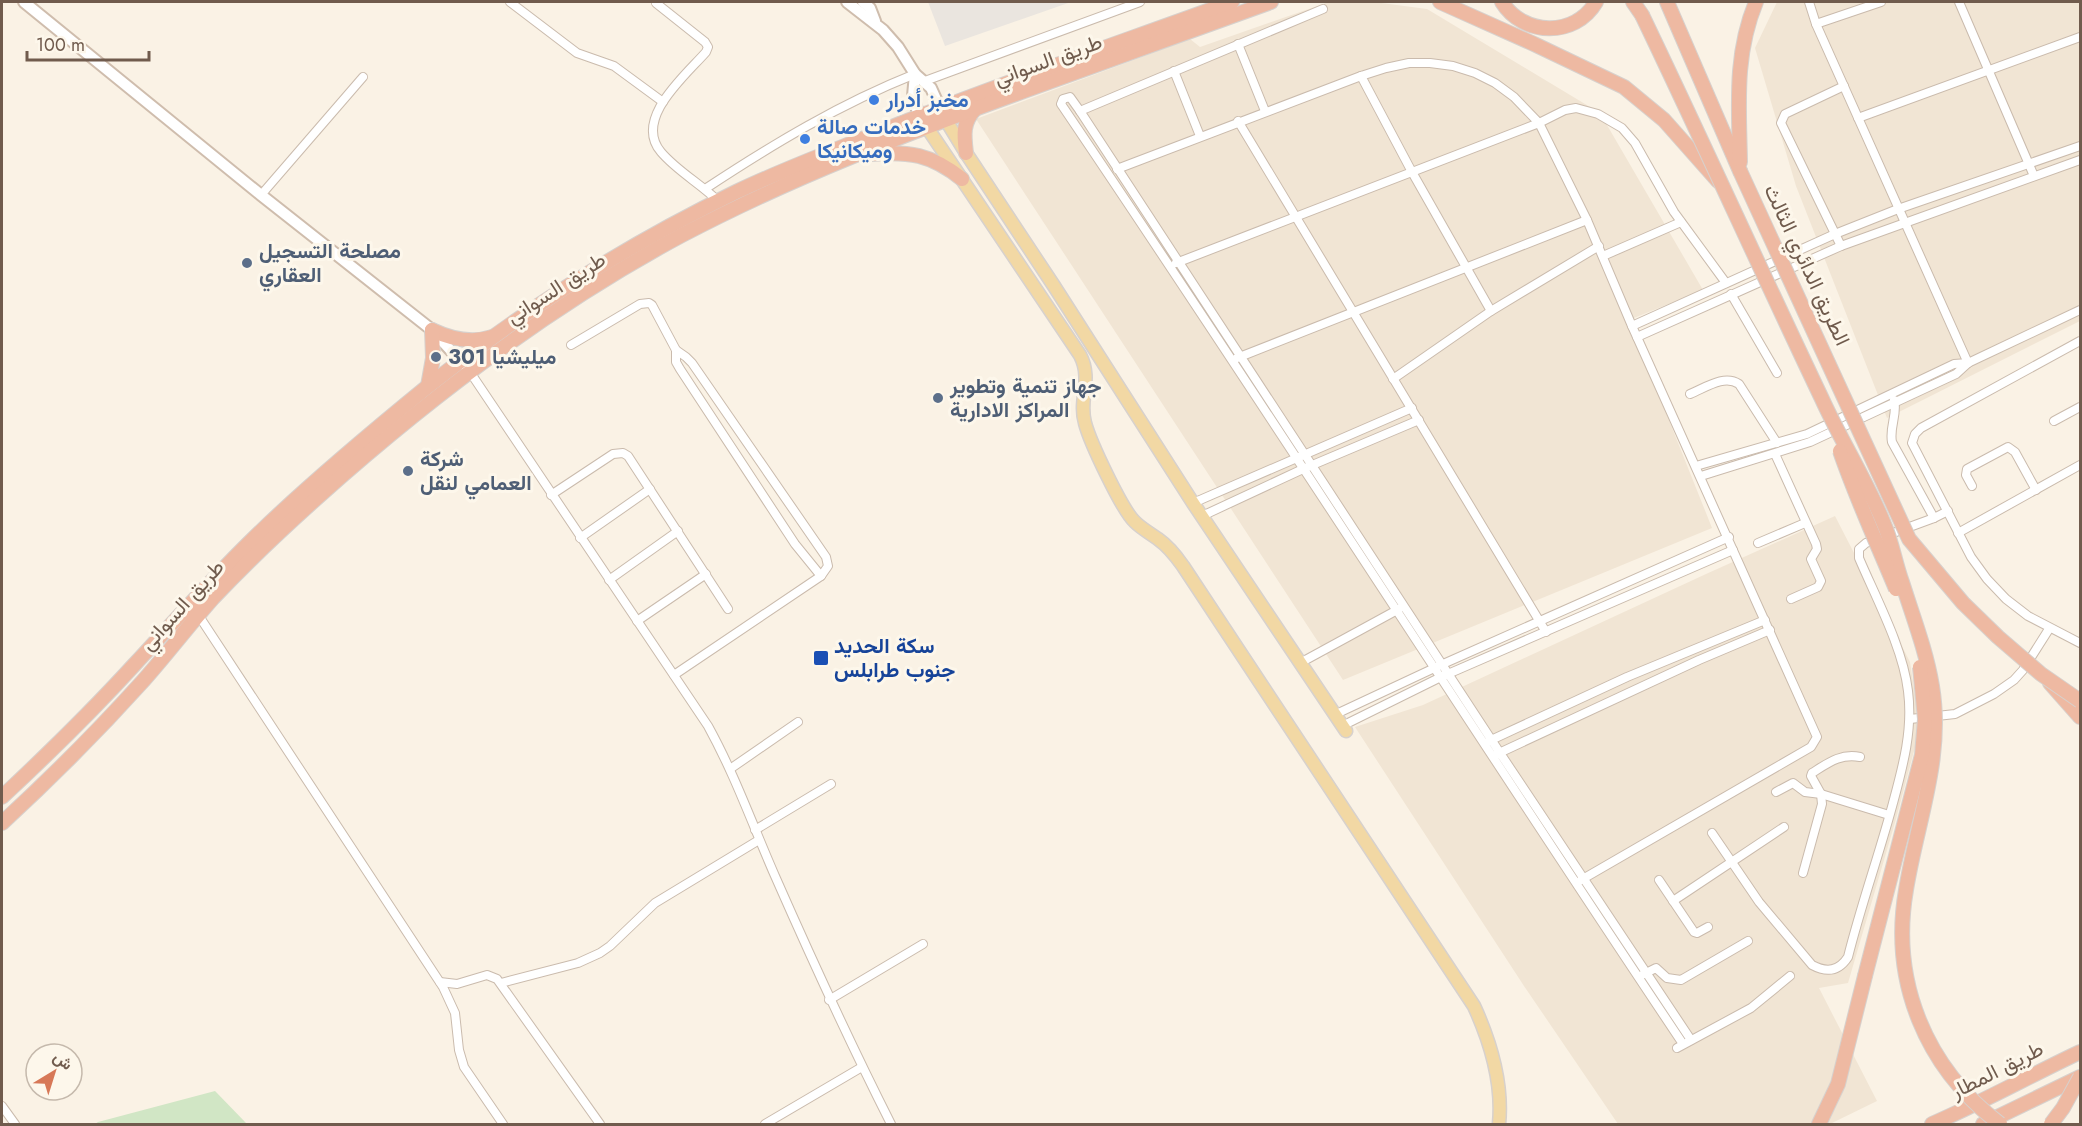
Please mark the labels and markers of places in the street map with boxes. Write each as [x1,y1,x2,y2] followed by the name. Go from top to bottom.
[885,85,969,115] place label: مخبز أدرار
[867,93,881,107] marker: مخبز أدرار
[817,112,926,166] place label: خدمات صالة وميكانيكا
[798,132,812,146] marker: خدمات صالة وميكانيكا
[259,236,401,292] place label: مصلحة التسجيل العقاري
[240,256,254,270] marker: مصلحة التسجيل العقاري
[448,342,556,372] place label: ميليشيا 301
[429,350,443,364] marker: ميليشيا 301
[949,371,1102,425] place label: جهاز تنمية وتطوير المراكز الادارية
[931,391,945,405] marker: جهاز تنمية وتطوير المراكز الادارية
[420,444,532,500] place label: شركة العمامي لنقل
[401,464,415,478] marker: شركة العمامي لنقل
[834,631,955,685] place label: سكة الحديد جنوب طرابلس
[812,649,830,667] marker: سكة الحديد جنوب طرابلس

